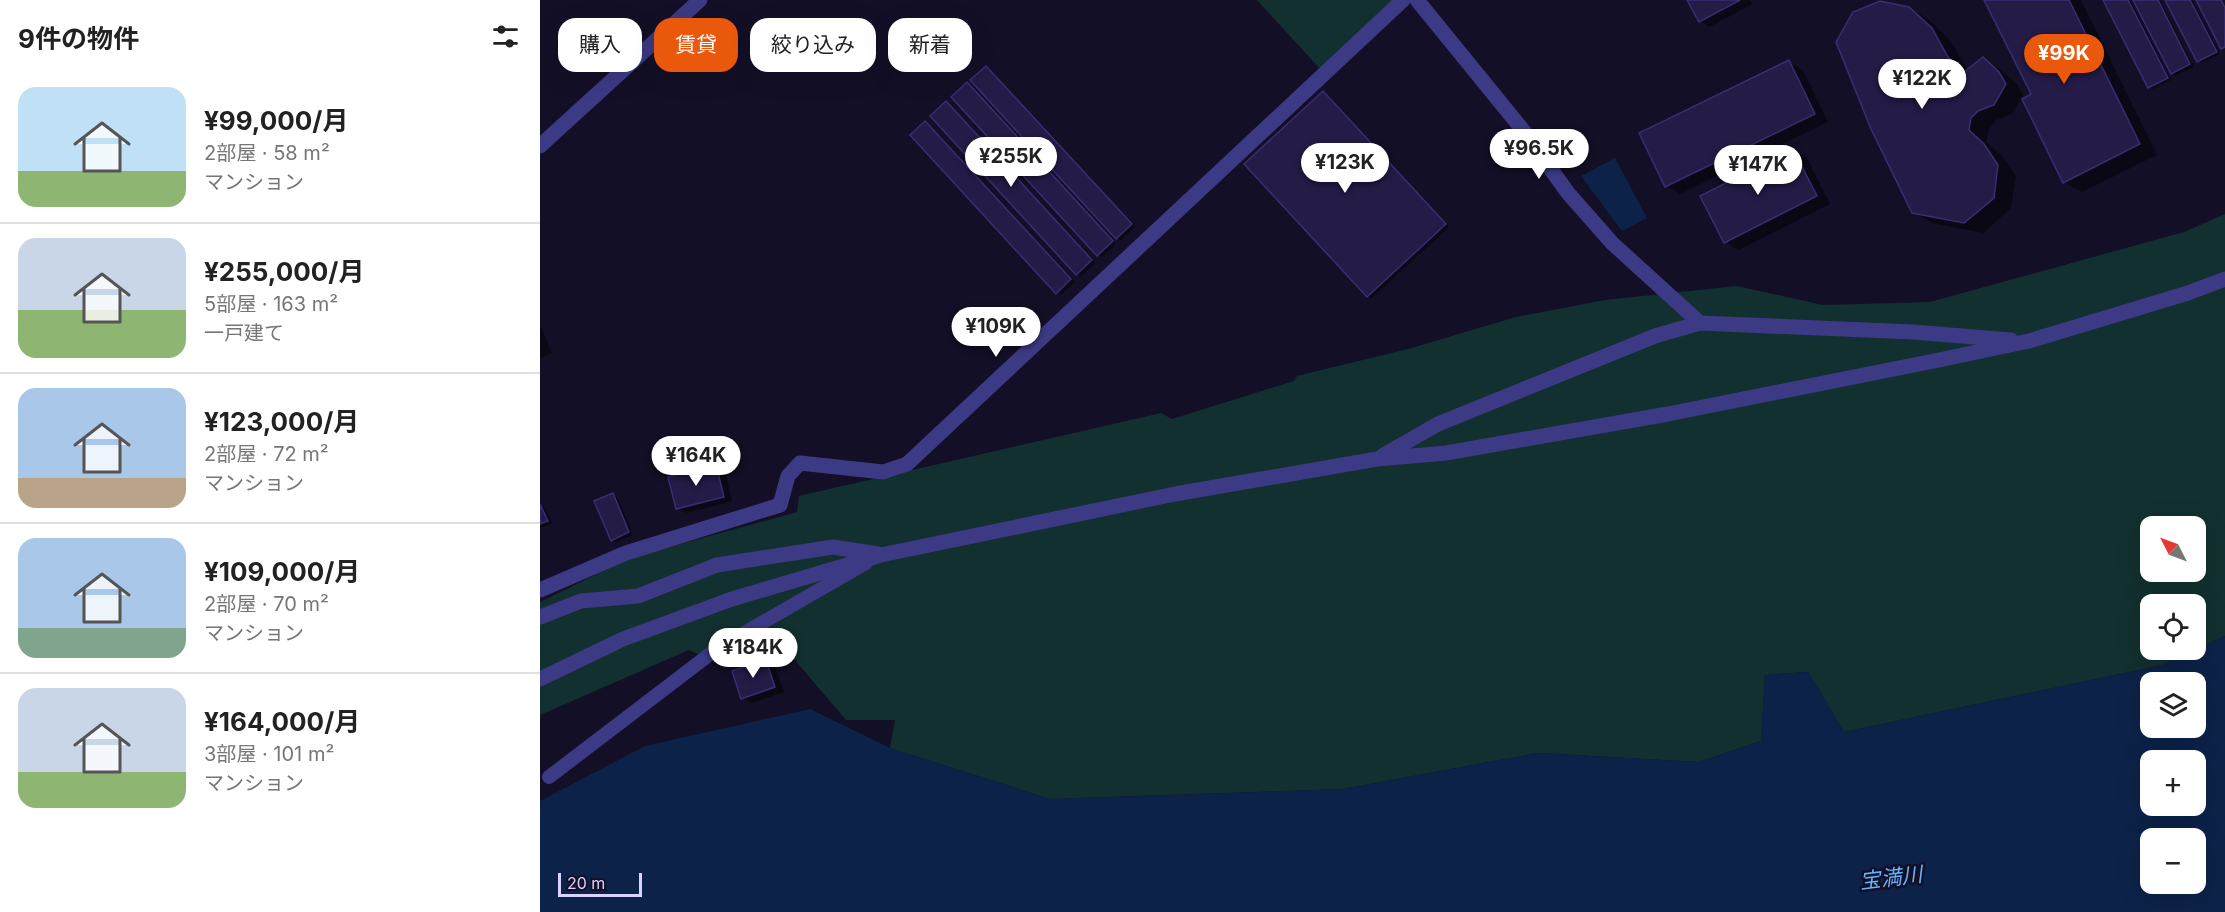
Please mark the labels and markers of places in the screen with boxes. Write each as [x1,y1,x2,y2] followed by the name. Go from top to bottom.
[2028,34,2100,85] pin: ¥99K
[1880,59,1964,110] pin: ¥122K
[1490,129,1588,180] pin: ¥96.5K
[969,137,1053,188] pin: ¥255K
[1303,143,1387,194] pin: ¥123K
[1716,145,1800,196] pin: ¥147K
[954,307,1038,358] pin: ¥109K
[654,436,738,487] pin: ¥164K
[711,628,795,679] pin: ¥184K

